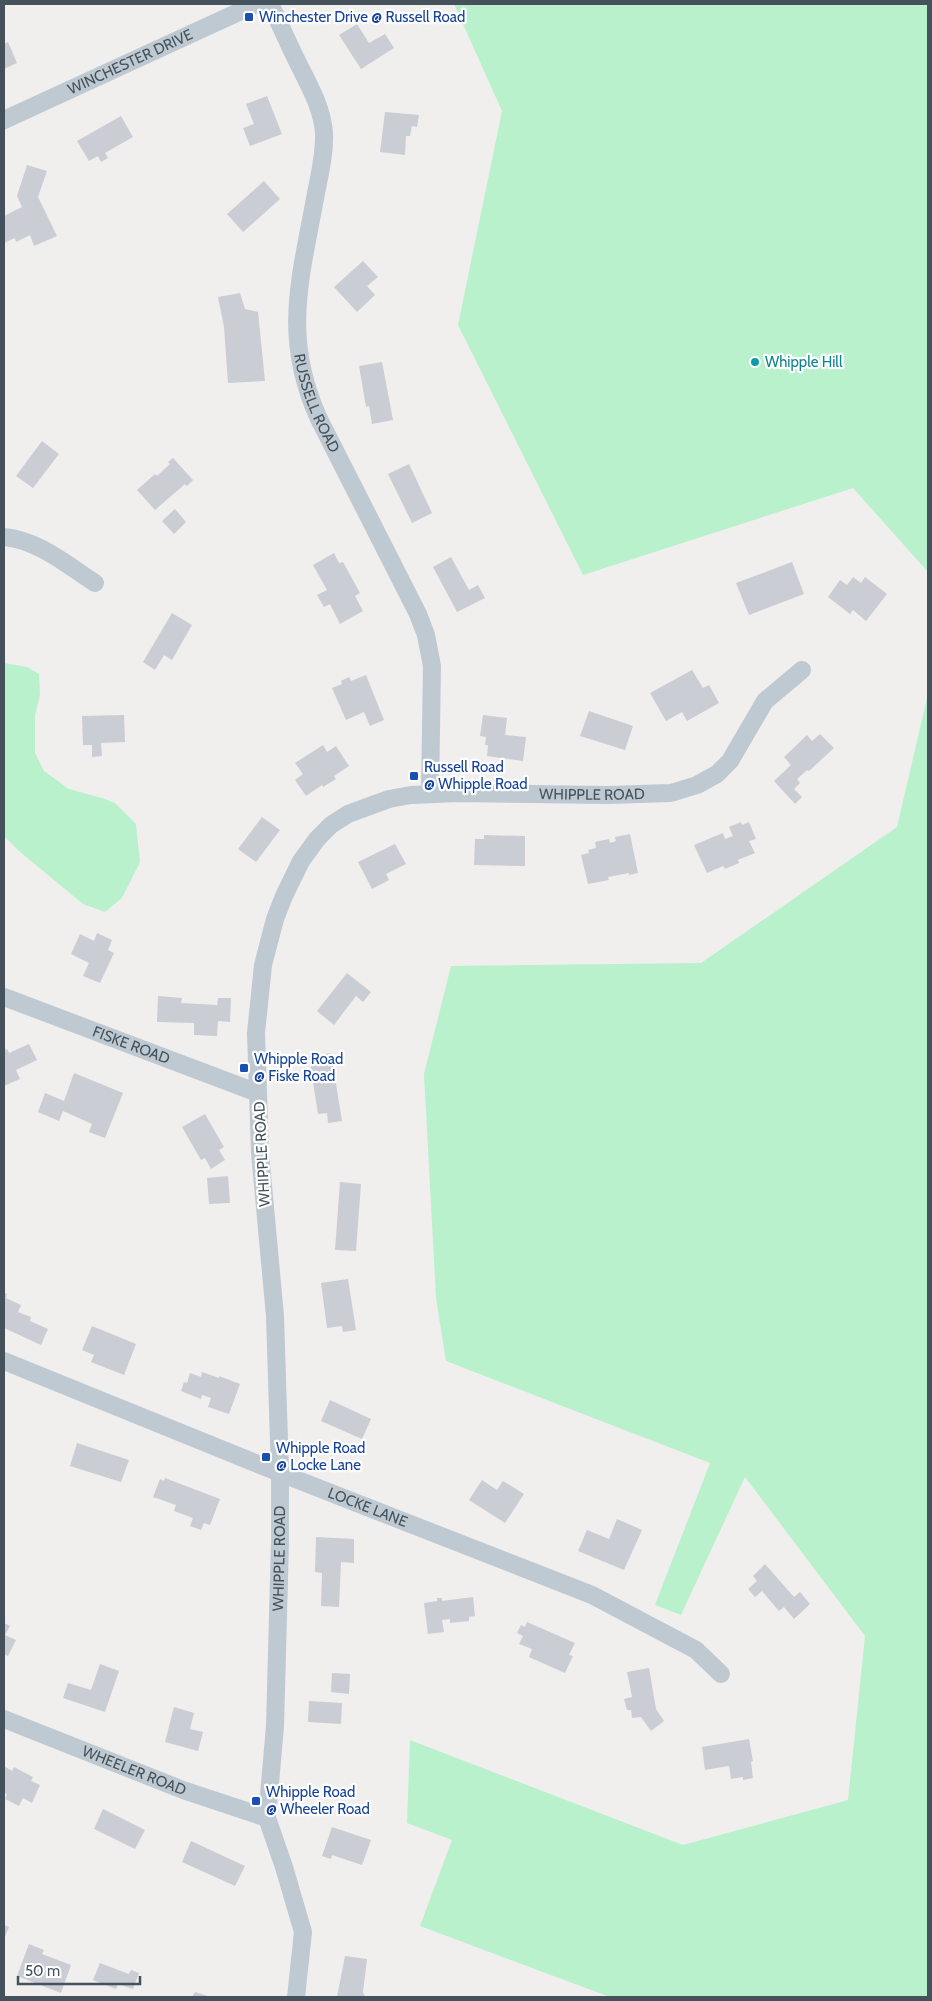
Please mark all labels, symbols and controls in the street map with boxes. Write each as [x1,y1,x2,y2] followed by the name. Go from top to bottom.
[259,8,465,26] place label: Winchester Drive @ Russell Road
[243,11,255,23] marker: Winchester Drive @ Russell Road
[65,25,196,98] street label: WINCHESTER DRIVE
[290,352,344,456] street label: RUSSELL ROAD
[765,353,843,371] place label: Whipple Hill
[749,356,761,368] marker: Whipple Hill
[424,758,528,793] place label: Russell Road @ Whipple Road
[408,770,420,782] marker: Russell Road @ Whipple Road
[539,785,645,804] street label: WHIPPLE ROAD
[90,1022,172,1068] street label: FISKE ROAD
[254,1050,343,1085] place label: Whipple Road @ Fiske Road
[238,1062,250,1074] marker: Whipple Road @ Fiske Road
[250,1101,274,1207] street label: WHIPPLE ROAD
[276,1439,365,1474] place label: Whipple Road @ Locke Lane
[260,1451,272,1463] marker: Whipple Road @ Locke Lane
[325,1484,410,1531] street label: LOCKE LANE
[269,1505,289,1611] street label: WHIPPLE ROAD
[80,1742,189,1799] street label: WHEELER ROAD
[266,1783,370,1818] place label: Whipple Road @ Wheeler Road
[250,1795,262,1807] marker: Whipple Road @ Wheeler Road
[18,1954,140,1986] scale bar
[25,1962,60,1980] text: 50 m

